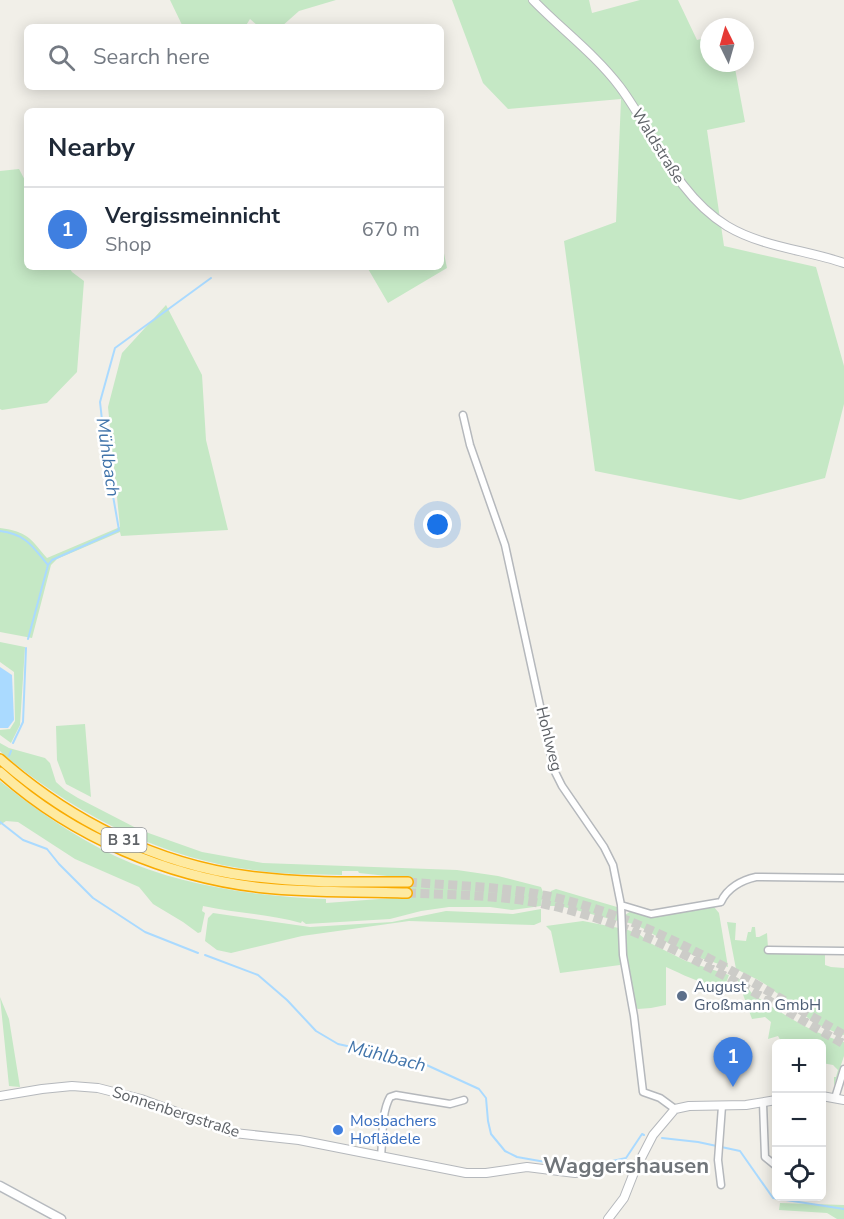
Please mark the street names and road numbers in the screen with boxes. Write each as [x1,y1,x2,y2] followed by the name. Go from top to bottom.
[626,104,690,188] street label: Waldstraße
[530,704,568,774] street label: Hohlweg
[102,828,146,852] road number: B 31
[109,1081,243,1143] street label: Sonnenbergstraße

